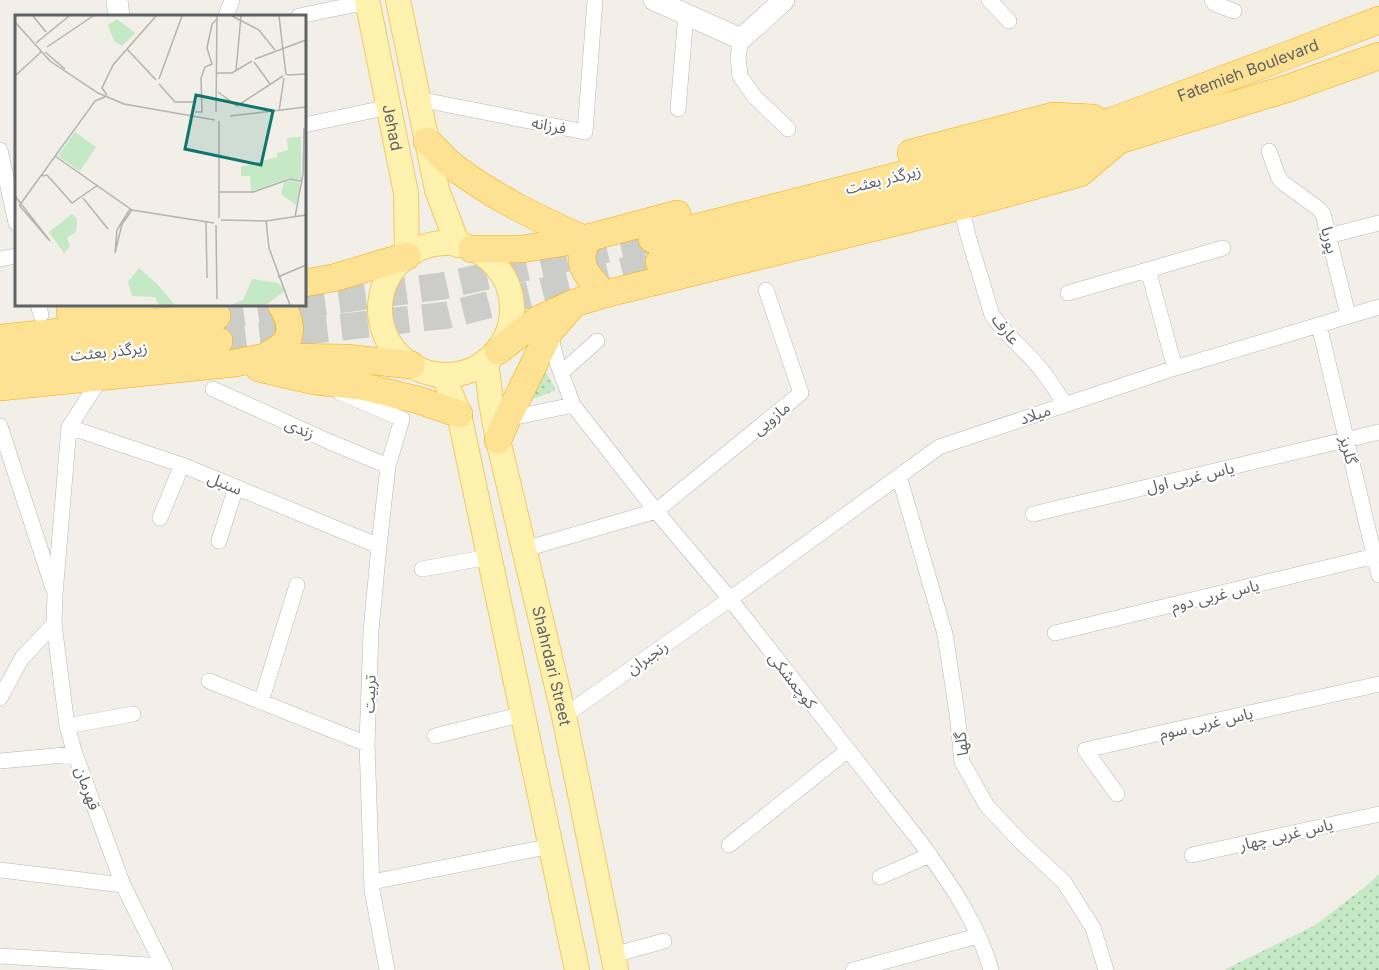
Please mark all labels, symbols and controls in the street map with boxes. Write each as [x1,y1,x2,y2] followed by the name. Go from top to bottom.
[15,15,306,306] inset map
[1174,34,1321,106] street label: Fatemieh Boulevard
[378,103,407,152] street label: Jehad
[530,112,568,138] street label: فرزانه
[843,160,923,198] street label: زیرگذر بعثت
[1316,224,1343,256] street label: پوریا
[988,310,1024,348] street label: عارف
[69,337,149,365] street label: زیرگذر بعثت
[748,397,794,439] street label: مازویی
[1017,399,1053,429] street label: میلاد
[282,413,318,443] street label: زندی
[1336,433,1362,467] street label: گلریز
[1144,457,1236,498] street label: یاس غربی اول
[205,467,245,499] street label: سنبل
[1169,574,1262,619] street label: یاس غربی دوم
[528,604,576,727] street label: Shahrdari Street
[622,636,672,678] street label: رنجبران
[764,648,822,713] street label: کوچمشکی
[358,674,380,714] street label: تربیت
[1157,703,1256,746] street label: یاس غربی سوم
[950,730,972,757] street label: گلها
[71,763,105,813] street label: قهرمان
[1236,813,1335,856] street label: یاس غربی چهار

